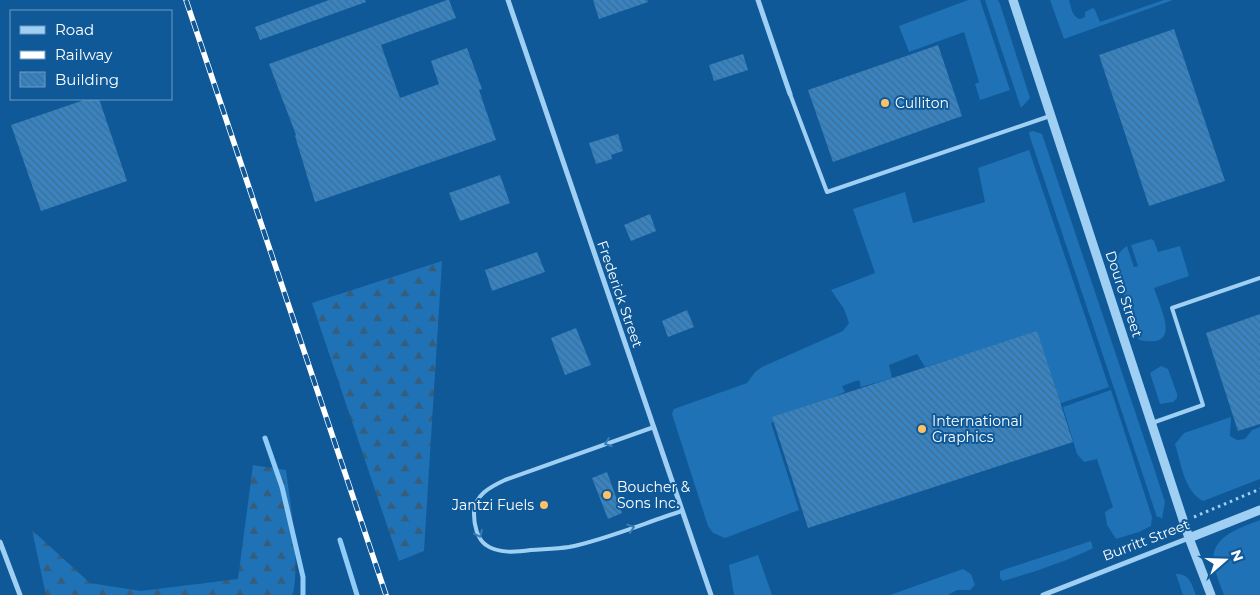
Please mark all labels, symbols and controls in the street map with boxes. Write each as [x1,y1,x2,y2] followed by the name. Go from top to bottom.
[10,10,172,100] legend
[55,20,94,39] text: Road
[55,45,113,64] text: Railway
[55,70,119,89] text: Building
[895,94,949,112] place label: Culliton
[879,97,891,109] marker: Culliton
[593,238,647,350] street label: Frederick Street
[1102,248,1147,340] street label: Douro Street
[932,412,1023,446] place label: International Graphics
[916,423,928,435] marker: International Graphics
[604,438,612,448] one-way arrow
[617,478,691,512] place label: Boucher & Sons Inc.
[601,489,613,501] marker: Boucher & Sons Inc.
[451,496,534,514] place label: Jantzi Fuels
[538,499,550,511] marker: Jantzi Fuels
[1100,515,1192,565] street label: Burritt Street
[626,523,634,533] one-way arrow
[473,529,483,538] one-way arrow
[1200,535,1250,585] north arrow
[1227,547,1248,564] text: N

